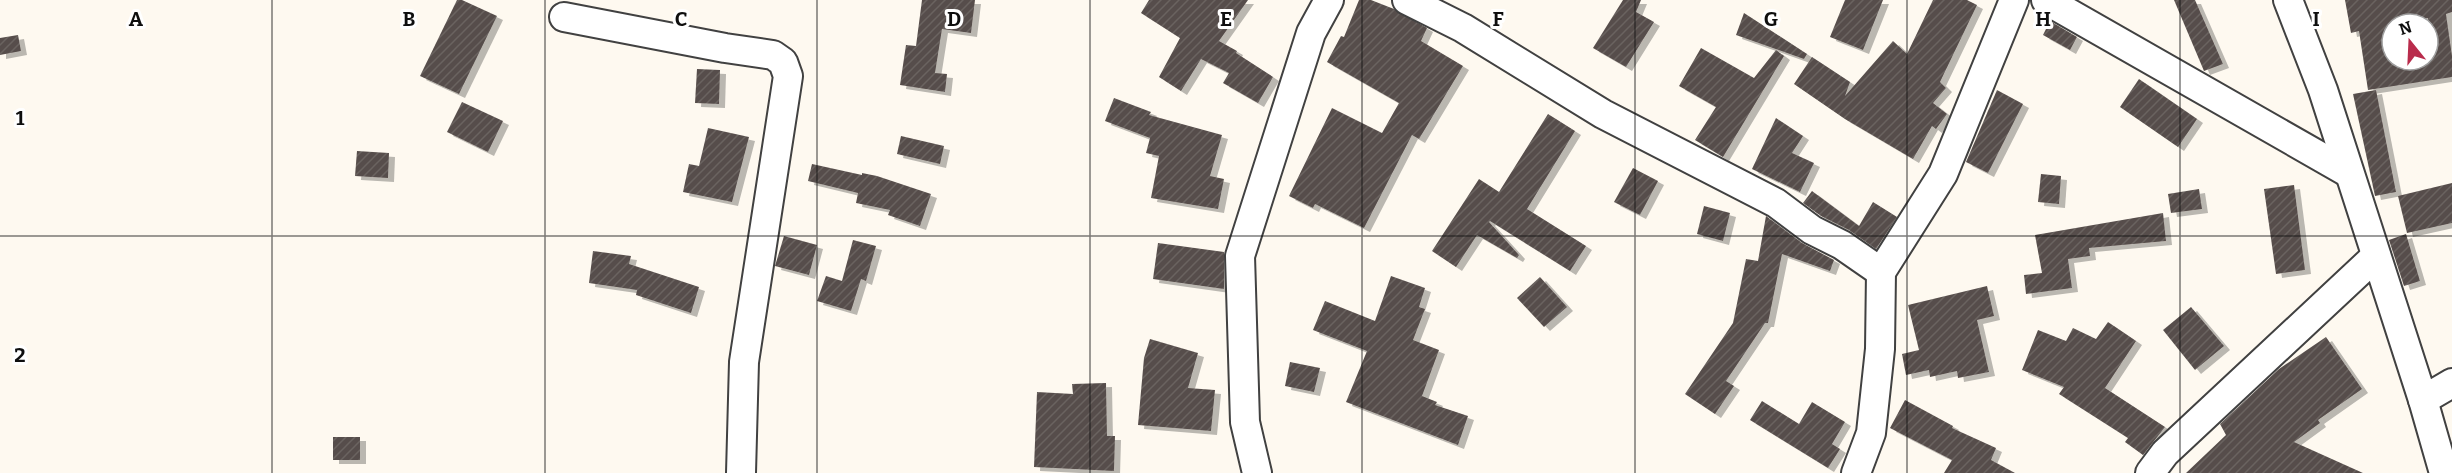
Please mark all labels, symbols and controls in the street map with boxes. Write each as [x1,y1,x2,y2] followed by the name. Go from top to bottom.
[129,7,144,31] text: A
[403,7,416,31] text: B
[675,7,687,31] text: C
[947,7,961,31] text: D
[1220,7,1232,31] text: E
[1492,7,1504,31] text: F
[1764,7,1778,31] text: G
[2035,7,2051,31] text: H
[2312,7,2320,31] text: I
[2380,12,2440,72] north arrow
[2397,17,2414,39] text: N
[16,106,25,130] text: 1
[14,343,26,367] text: 2

